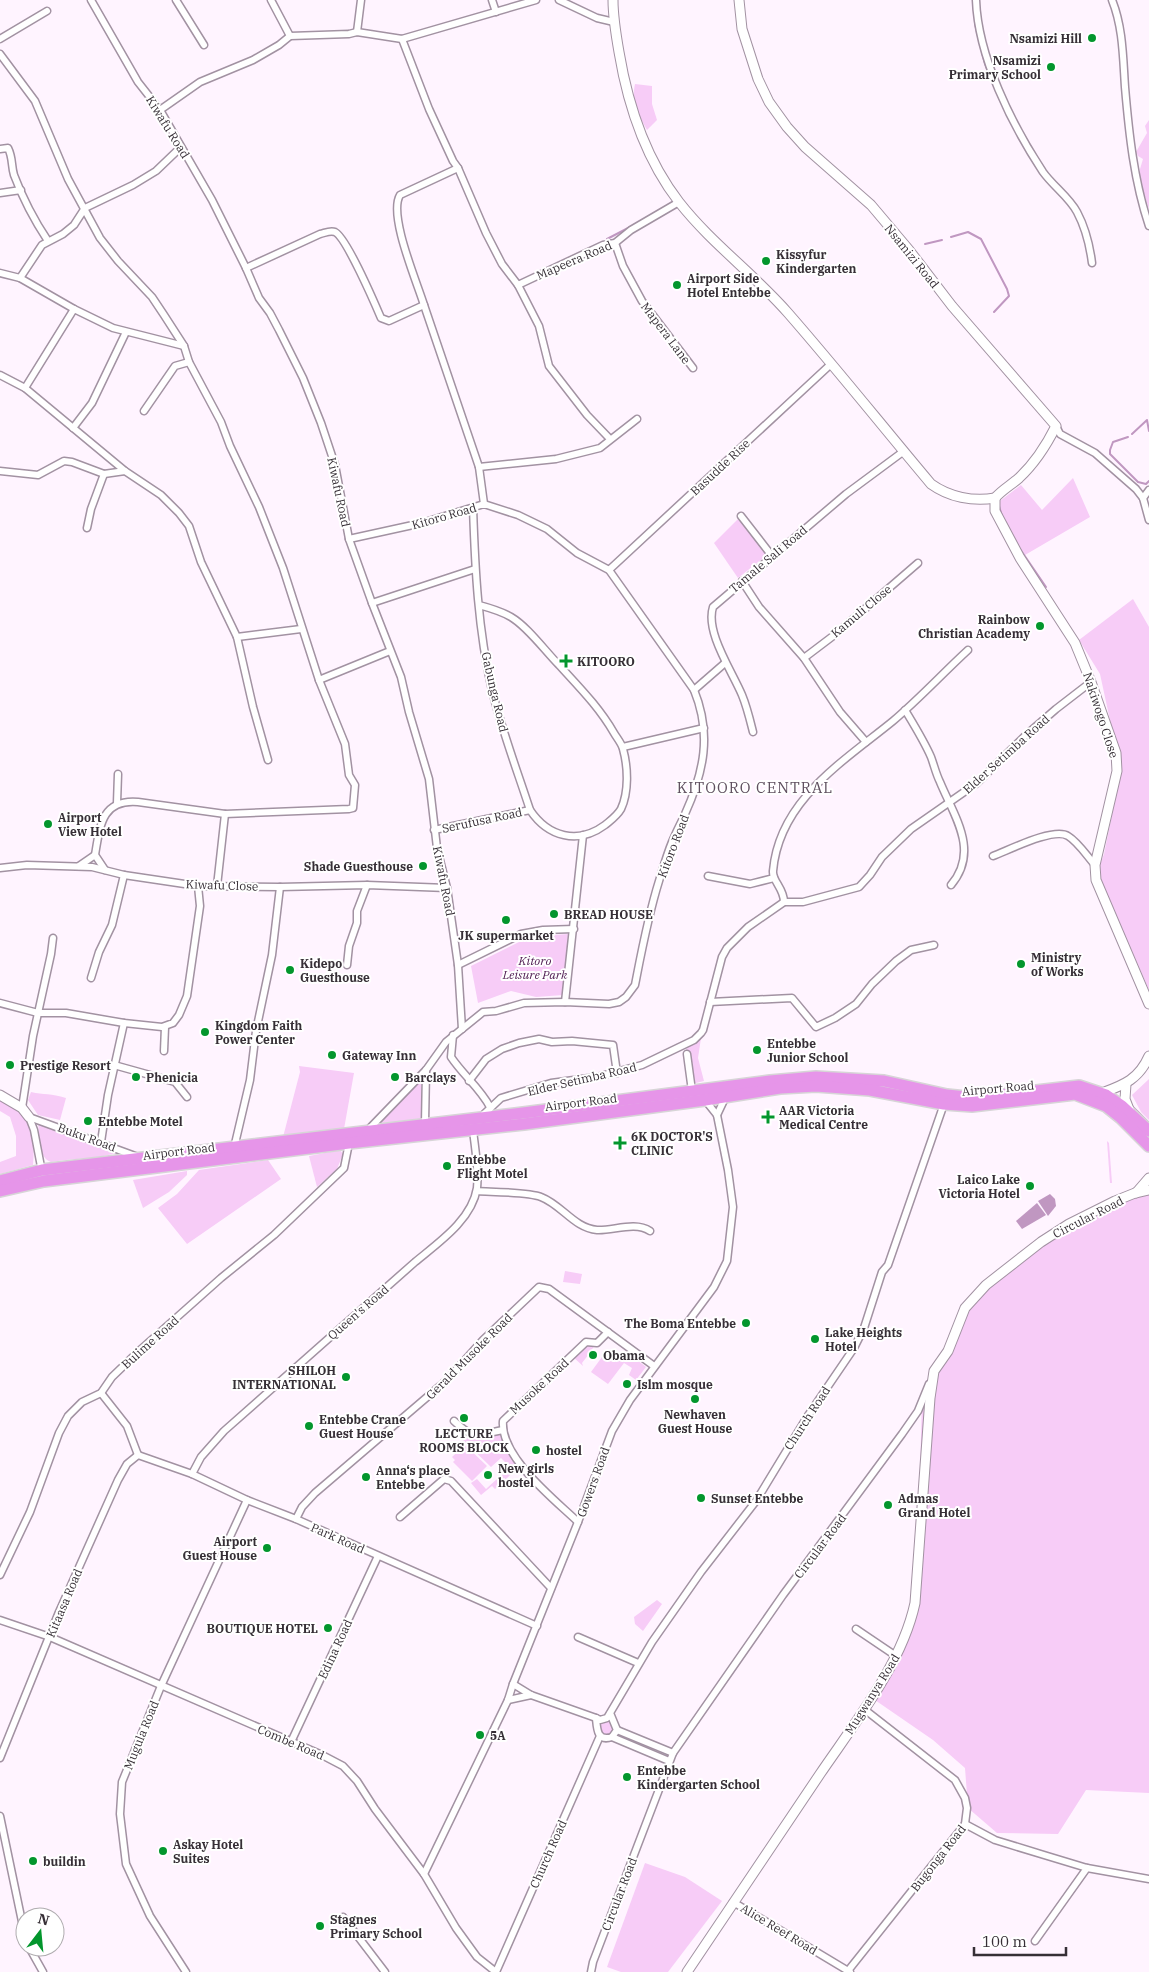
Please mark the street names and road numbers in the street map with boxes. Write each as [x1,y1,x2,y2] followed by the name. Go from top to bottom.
[143,93,193,161] street label: Kiwafu Road
[882,221,942,291] street label: Nsamizi Road
[534,237,614,283] street label: Mapeera Road
[638,299,694,367] street label: Mapera Lane
[687,436,753,498] street label: Basudde Rise
[324,456,354,528] street label: Kiwafu Road
[410,500,478,532] street label: Kitoro Road
[726,522,810,596] street label: Tamale Sali Road
[828,581,894,641] street label: Kamuli Close
[478,650,512,734] street label: Gabunga Road
[1080,670,1122,760] street label: Nakiwogo Close
[960,711,1052,797] street label: Elder Setimba Road
[440,804,524,836] street label: Serufusa Road
[654,812,692,880] street label: Kitoro Road
[430,845,458,917] street label: Kiwafu Road
[185,876,259,894] street label: Kiwafu Close
[526,1059,638,1099] street label: Elder Setimba Road
[961,1077,1035,1099] street label: Airport Road
[544,1090,618,1114] street label: Airport Road
[56,1120,118,1154] street label: Buku Road
[142,1139,216,1163] street label: Airport Road
[1050,1193,1126,1241] street label: Circular Road
[324,1281,392,1343] street label: Queen's Road
[423,1310,515,1402] street label: Gerald Musoke Road
[118,1312,182,1372] street label: Bulime Road
[506,1355,572,1417] street label: Musoke Road
[781,1383,833,1453] street label: Church Road
[573,1445,613,1519] street label: Gowers Road
[791,1511,849,1581] street label: Circular Road
[309,1519,367,1557] street label: Park Road
[43,1566,85,1640] street label: Kitaasa Road
[315,1617,355,1681] street label: Edina Road
[841,1651,903,1737] street label: Mugwanya Road
[120,1698,162,1772] street label: Mugula Road
[255,1721,327,1763] street label: Combe Road
[526,1818,570,1890] street label: Church Road
[907,1822,969,1894] street label: Bugonga Road
[598,1855,640,1933] street label: Circular Road
[738,1900,820,1958] street label: Alice Reef Road

